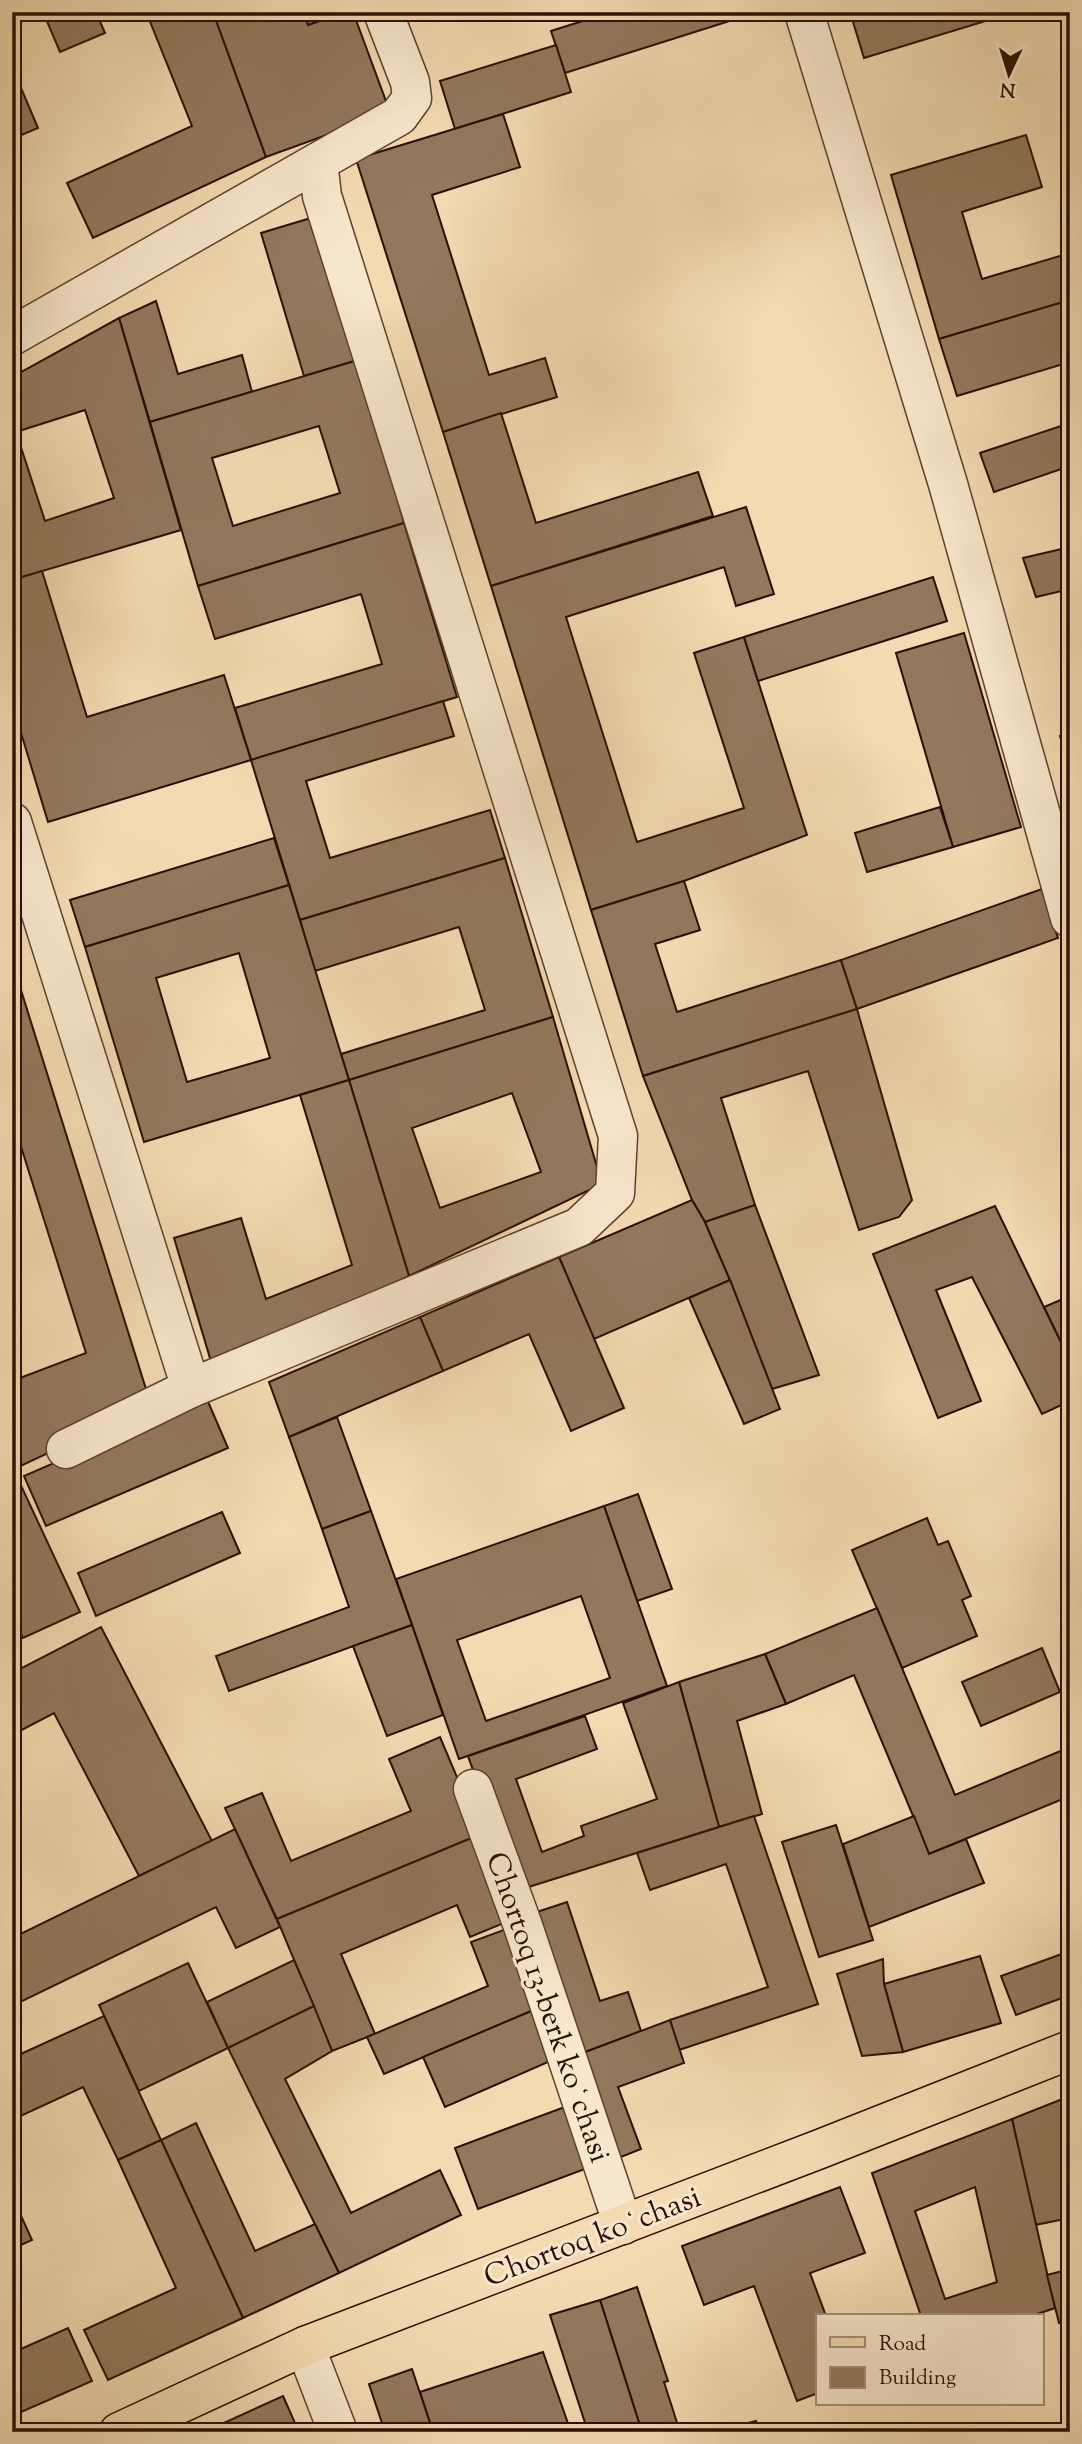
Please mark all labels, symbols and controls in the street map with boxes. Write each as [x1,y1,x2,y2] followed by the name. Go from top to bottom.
[974,38,1044,108] north arrow
[999,74,1016,102] text: N
[473,1847,620,2169] street label: Chortoq 13-berk koʻchasi
[478,2177,708,2300] street label: Chortoq koʻchasi
[816,2314,1044,2406] legend
[879,2330,926,2360] text: Road
[879,2364,956,2394] text: Building

